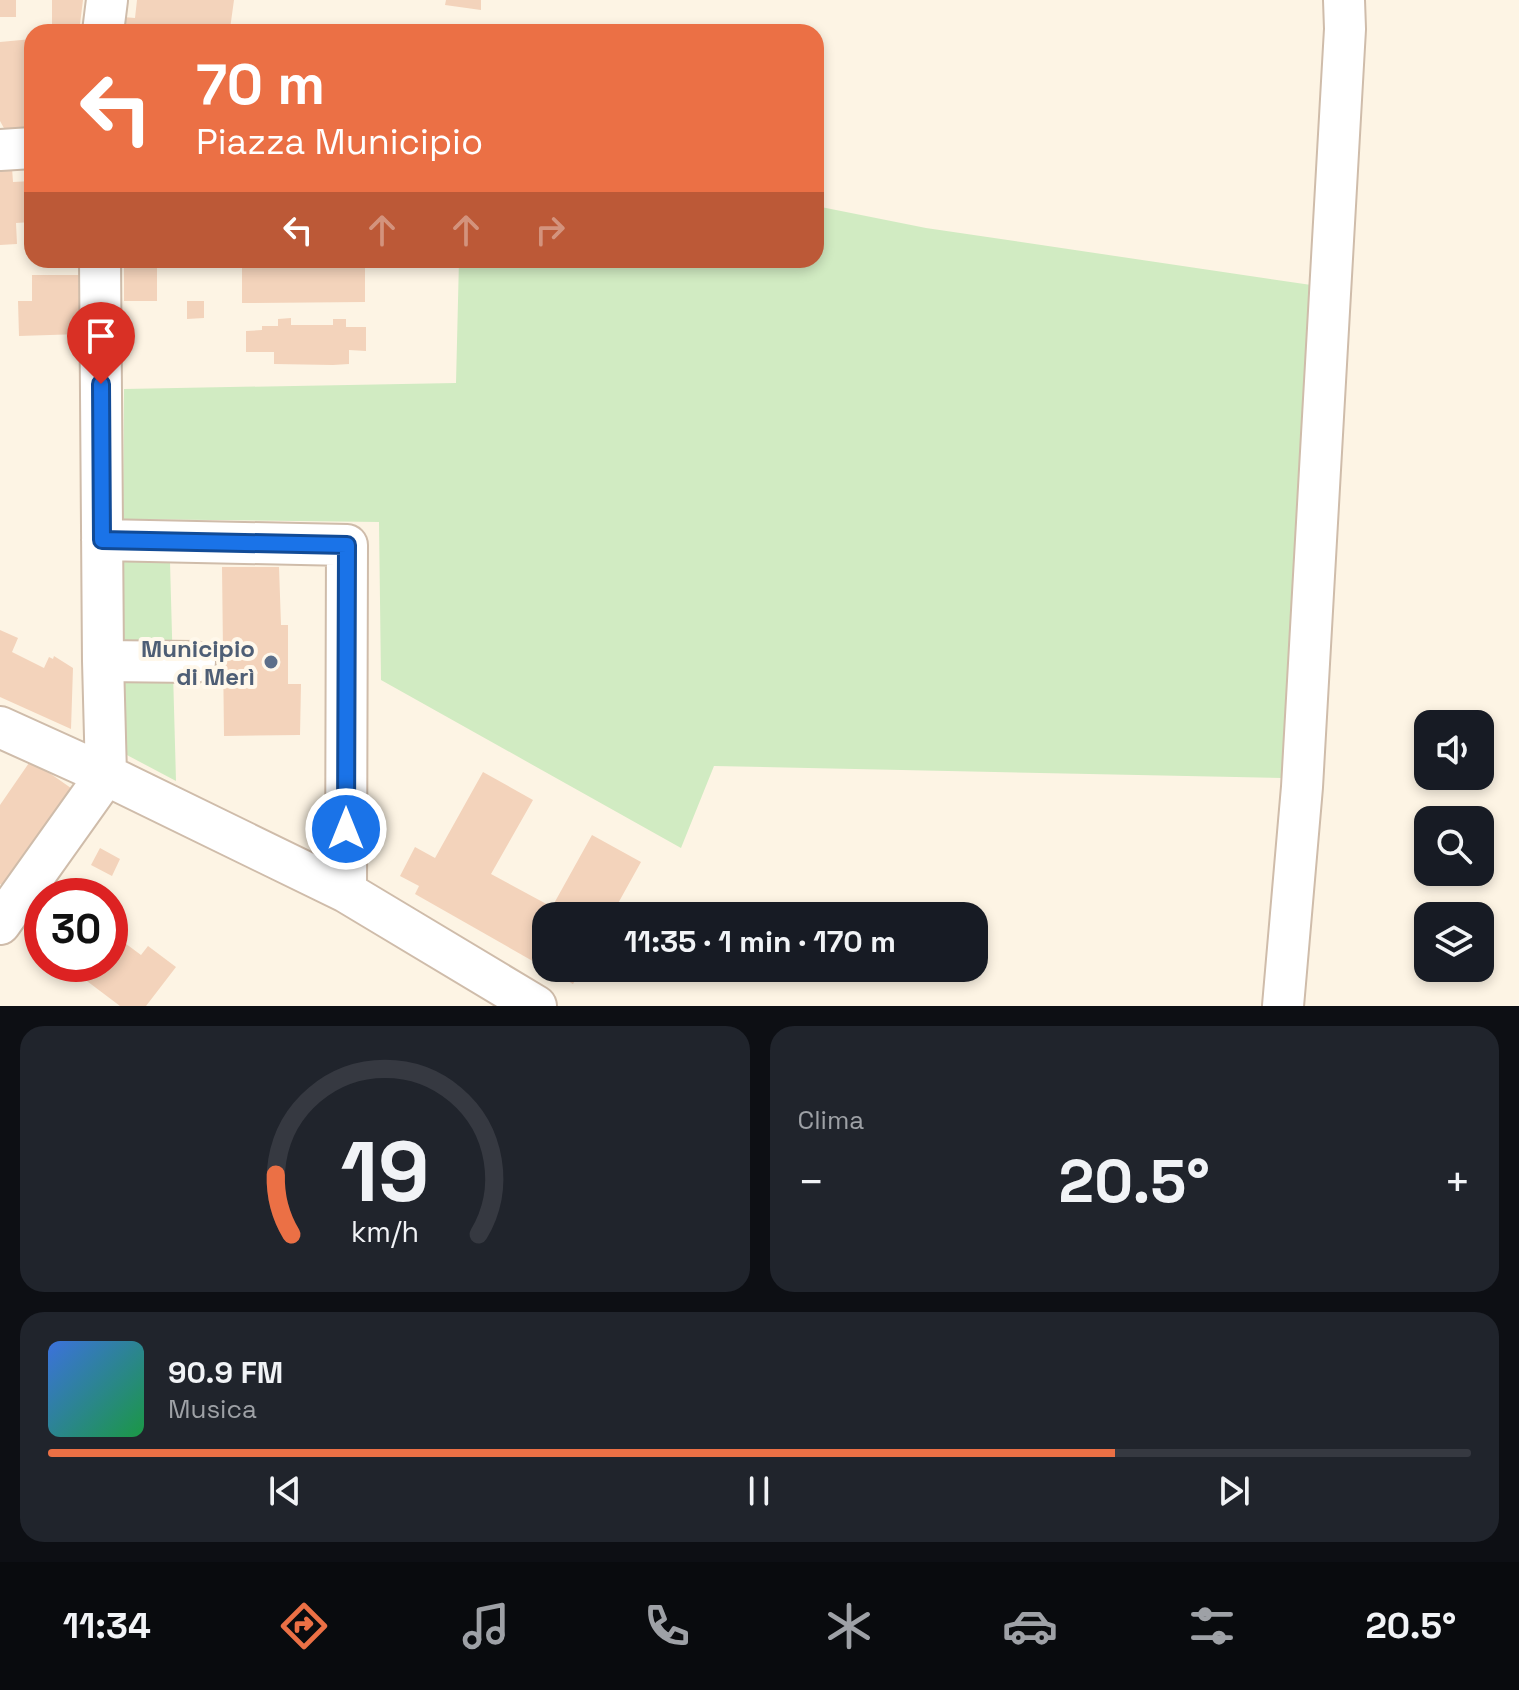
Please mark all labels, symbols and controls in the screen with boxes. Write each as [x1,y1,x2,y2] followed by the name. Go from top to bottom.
[196,49,325,120] text: 70 m
[64,56,168,160] icon: left
[196,119,483,165] text: Piazza Municipio
[276,208,320,252] icon: left
[360,208,404,252] icon: ahead
[444,208,488,252] icon: ahead
[528,208,572,252] icon: right
[67,302,135,384] pin
[79,314,123,358] icon: arrive
[141,633,255,692] place label: Municipio di Merì
[262,653,280,671] marker: Municipio di Merì
[1414,710,1494,982] map controls
[1414,710,1494,790] button: sound
[304,787,388,871] position arrow
[1414,806,1494,886] button: search
[24,878,128,982] speed limit sign: 30
[1414,902,1494,982] button: layers
[624,922,896,961] text: 11:35 · 1 min · 170 m
[798,1103,864,1137] text: Clima
[340,1119,429,1225] text: 19
[1059,1143,1210,1220] text: 20.5°
[798,1154,825,1210] text: −
[1444,1154,1471,1210] text: +
[351,1214,419,1250] text: km/h
[168,1353,283,1392] text: 90.9 FM
[168,1392,257,1426] text: Musica
[263,1469,307,1513] icon: previous
[737,1469,781,1513] icon: pause
[1212,1469,1256,1513] icon: next
[276,1598,332,1654] icon: directions
[458,1598,514,1654] icon: music
[639,1598,695,1654] icon: phone
[821,1598,877,1654] icon: climate
[1002,1598,1058,1654] icon: car
[1184,1598,1240,1654] icon: filters
[63,1603,151,1649] text: 11:34
[1365,1603,1456,1649] text: 20.5°

